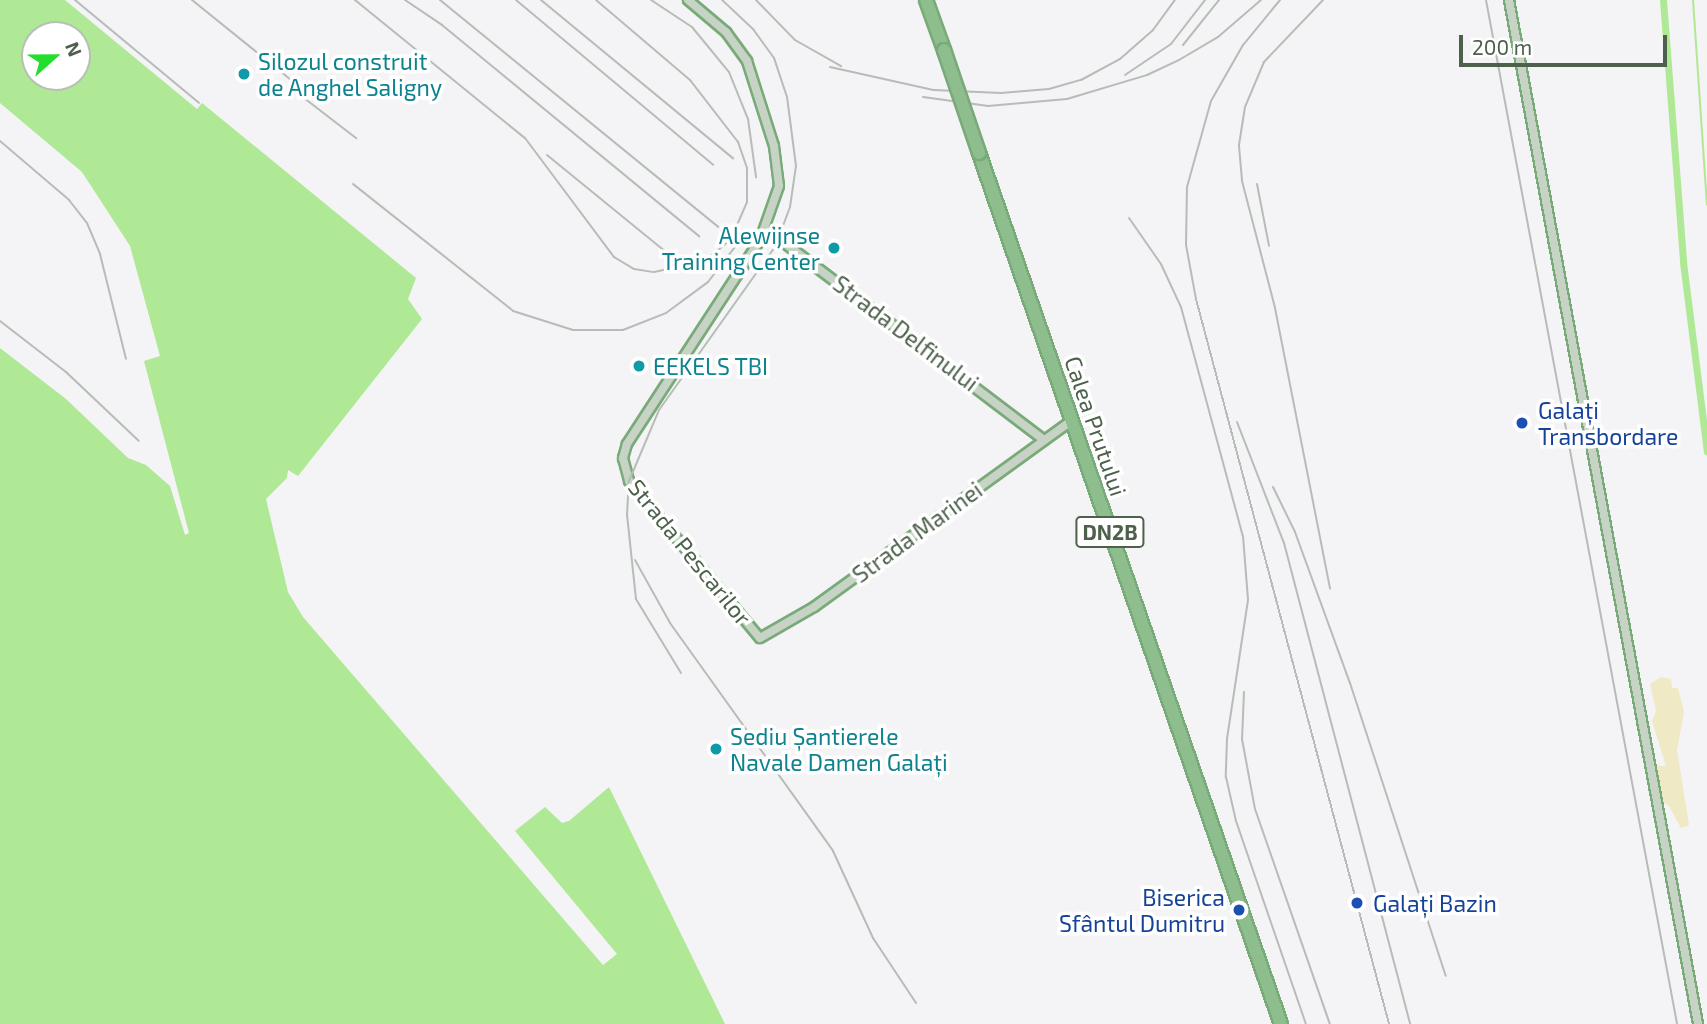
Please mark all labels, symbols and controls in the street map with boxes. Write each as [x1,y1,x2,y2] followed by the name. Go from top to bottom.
[21,21,91,91] north arrow
[1462,21,1670,65] scale bar
[1472,34,1532,59] text: 200 m
[61,38,87,60] text: N
[258,47,443,101] place label: Silozul construit de Anghel Saligny
[236,66,252,82] marker: Silozul construit de Anghel Saligny
[662,221,820,275] place label: Alewijnse Training Center
[826,240,842,256] marker: Alewijnse Training Center
[828,269,984,397] street label: Strada Delfinului
[653,352,769,380] place label: EEKELS TBI
[1059,352,1133,500] street label: Calea Prutului
[631,358,647,374] marker: EEKELS TBI
[1538,396,1678,450] place label: Galați Transbordare
[1512,413,1532,433] marker: Galați Transbordare
[623,473,757,631] street label: Strada Pescarilor
[847,476,987,588] street label: Strada Marinei
[1075,514,1145,550] road number: DN2B
[730,722,948,776] place label: Sediu Șantierele Navale Damen Galați
[708,741,724,757] marker: Sediu Șantierele Navale Damen Galați
[1058,883,1225,937] place label: Biserica Sfântul Dumitru
[1373,889,1497,917] place label: Galați Bazin
[1347,893,1367,913] marker: Galați Bazin
[1231,902,1247,918] marker: Biserica Sfântul Dumitru

